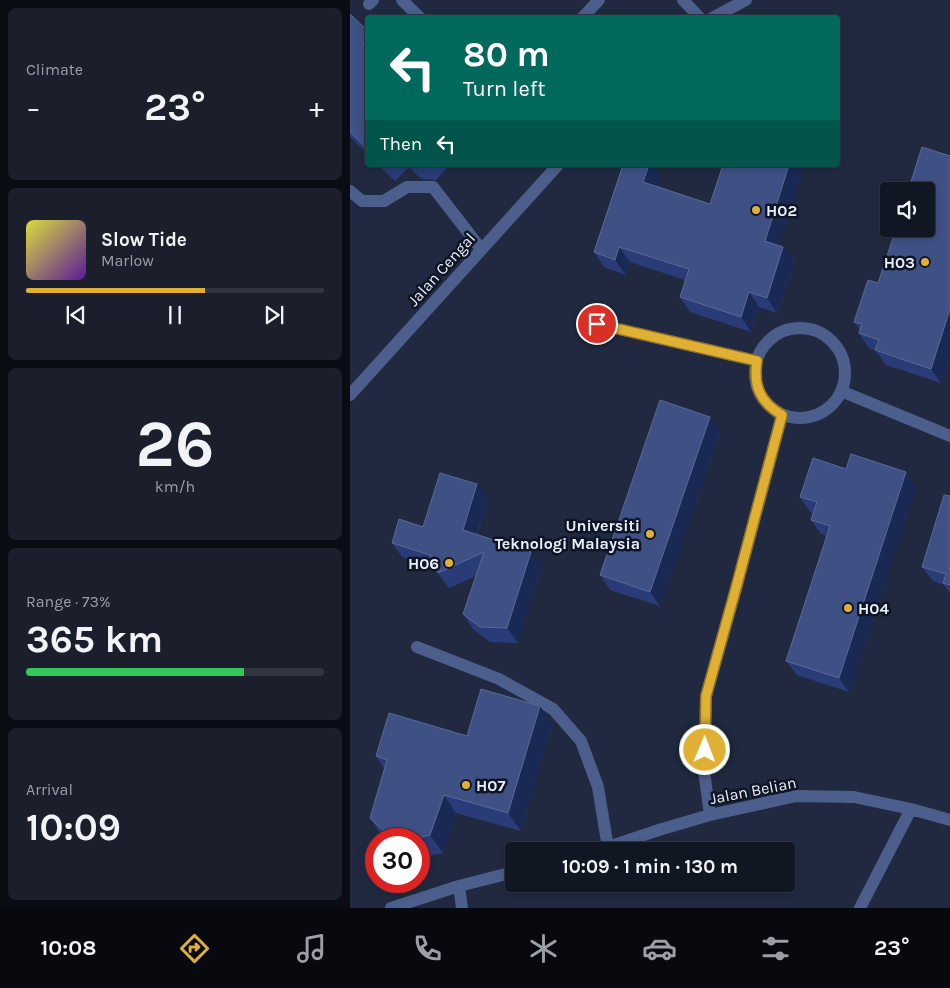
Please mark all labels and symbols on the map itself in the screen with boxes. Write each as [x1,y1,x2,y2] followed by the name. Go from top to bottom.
[766,201,797,220] place label: H02
[750,204,762,216] marker: H02
[404,229,479,310] street label: Jalan Cengal
[884,253,915,272] place label: H03
[919,256,931,268] marker: H03
[576,303,618,345] pin
[495,516,640,553] place label: Universiti Teknologi Malaysia
[644,528,656,540] marker: Universiti Teknologi Malaysia
[408,554,439,573] place label: H06
[443,557,455,569] marker: H06
[858,599,889,618] place label: H04
[842,602,854,614] marker: H04
[678,723,730,775] position arrow
[708,773,798,808] street label: Jalan Belian
[476,776,505,795] place label: H07
[460,779,472,791] marker: H07
[365,828,430,893] speed limit sign: 30

